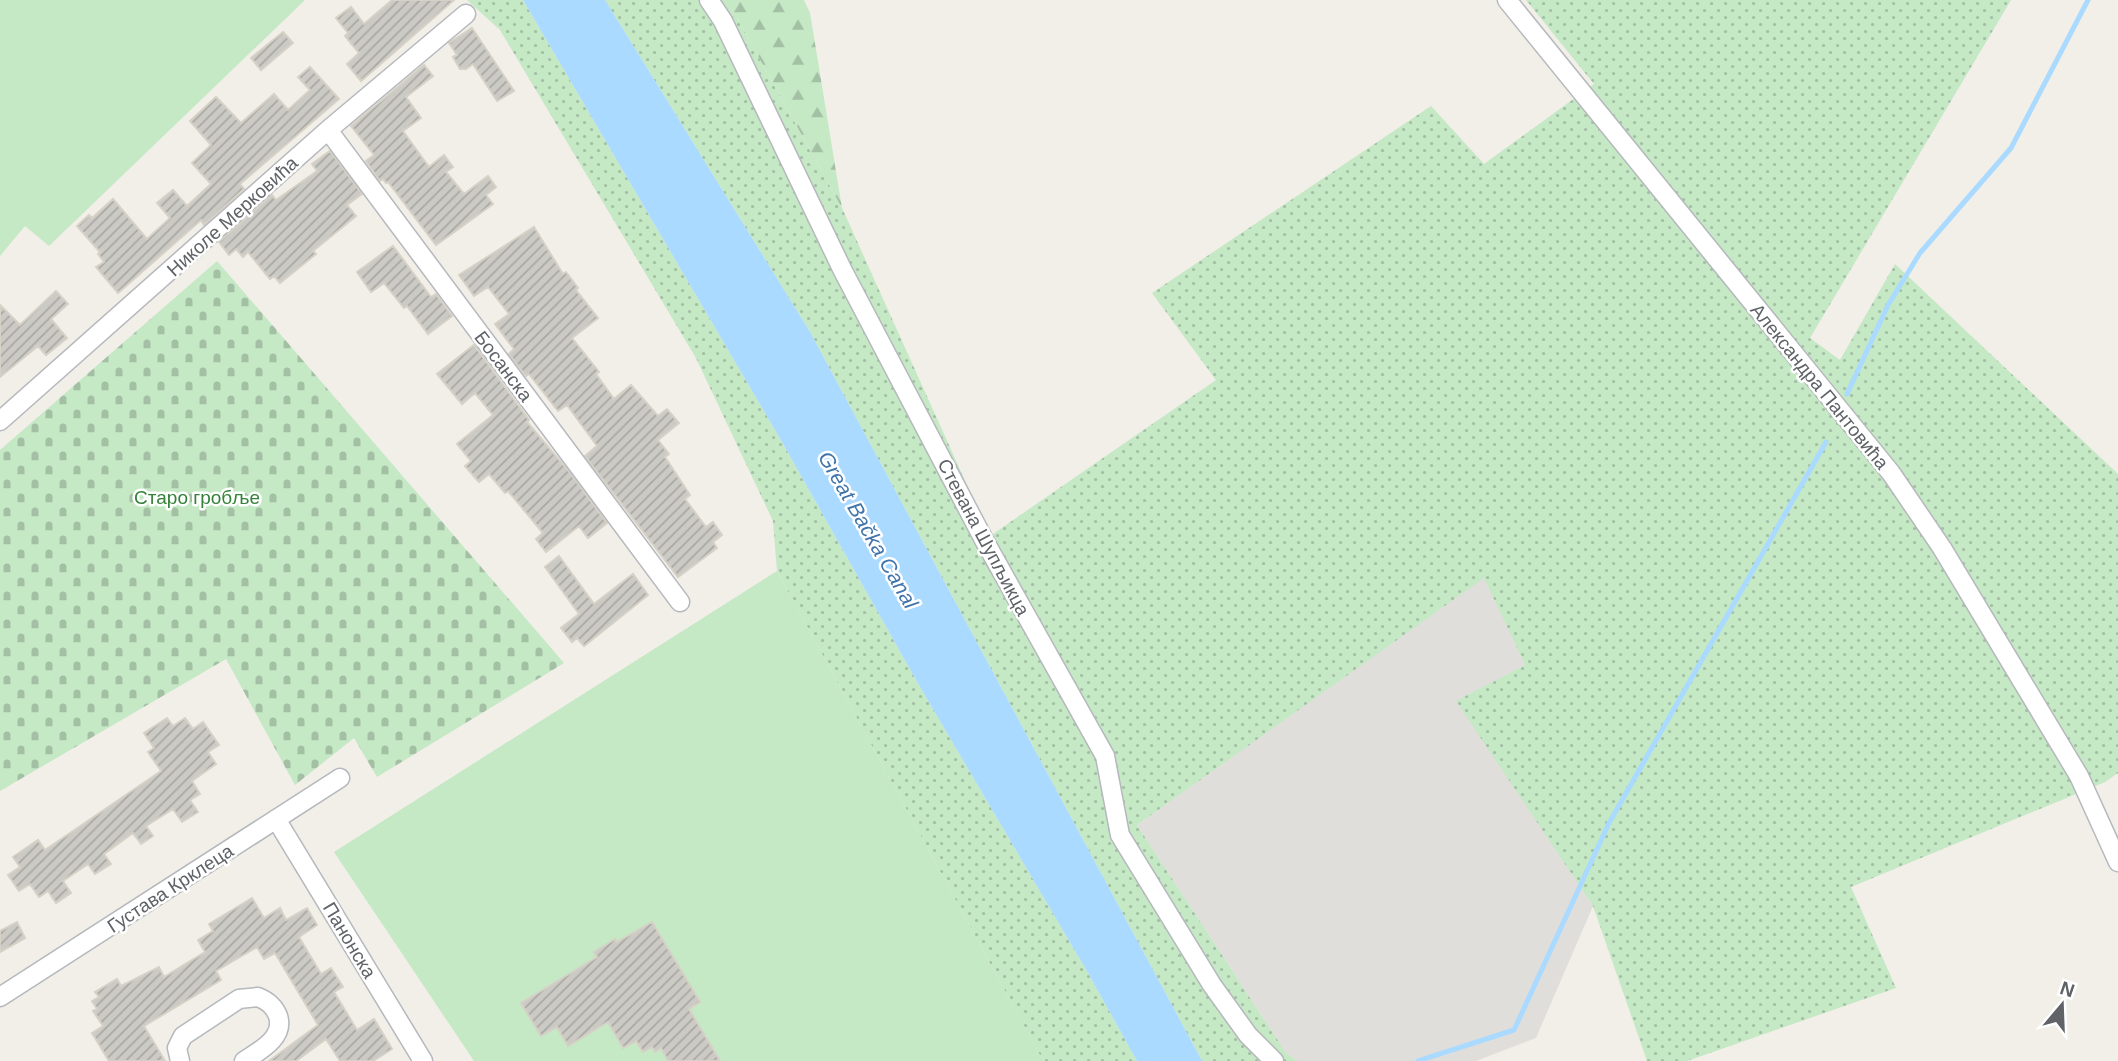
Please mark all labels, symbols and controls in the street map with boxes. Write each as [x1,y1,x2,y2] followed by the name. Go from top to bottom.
[163,152,302,280] street label: Николе Мерковића
[1746,299,1893,474] street label: Александра Пантовића
[470,327,537,406] street label: Босанска
[814,447,923,613] water label: Great Bačka Canal
[933,455,1034,620] street label: Стевана Шупљикца
[134,487,260,508] park label: Старо гробље
[103,840,238,937] street label: Густава Крклеца
[319,899,381,982] street label: Панонска
[2027,970,2097,1040] north arrow
[2057,977,2077,1002] text: N

